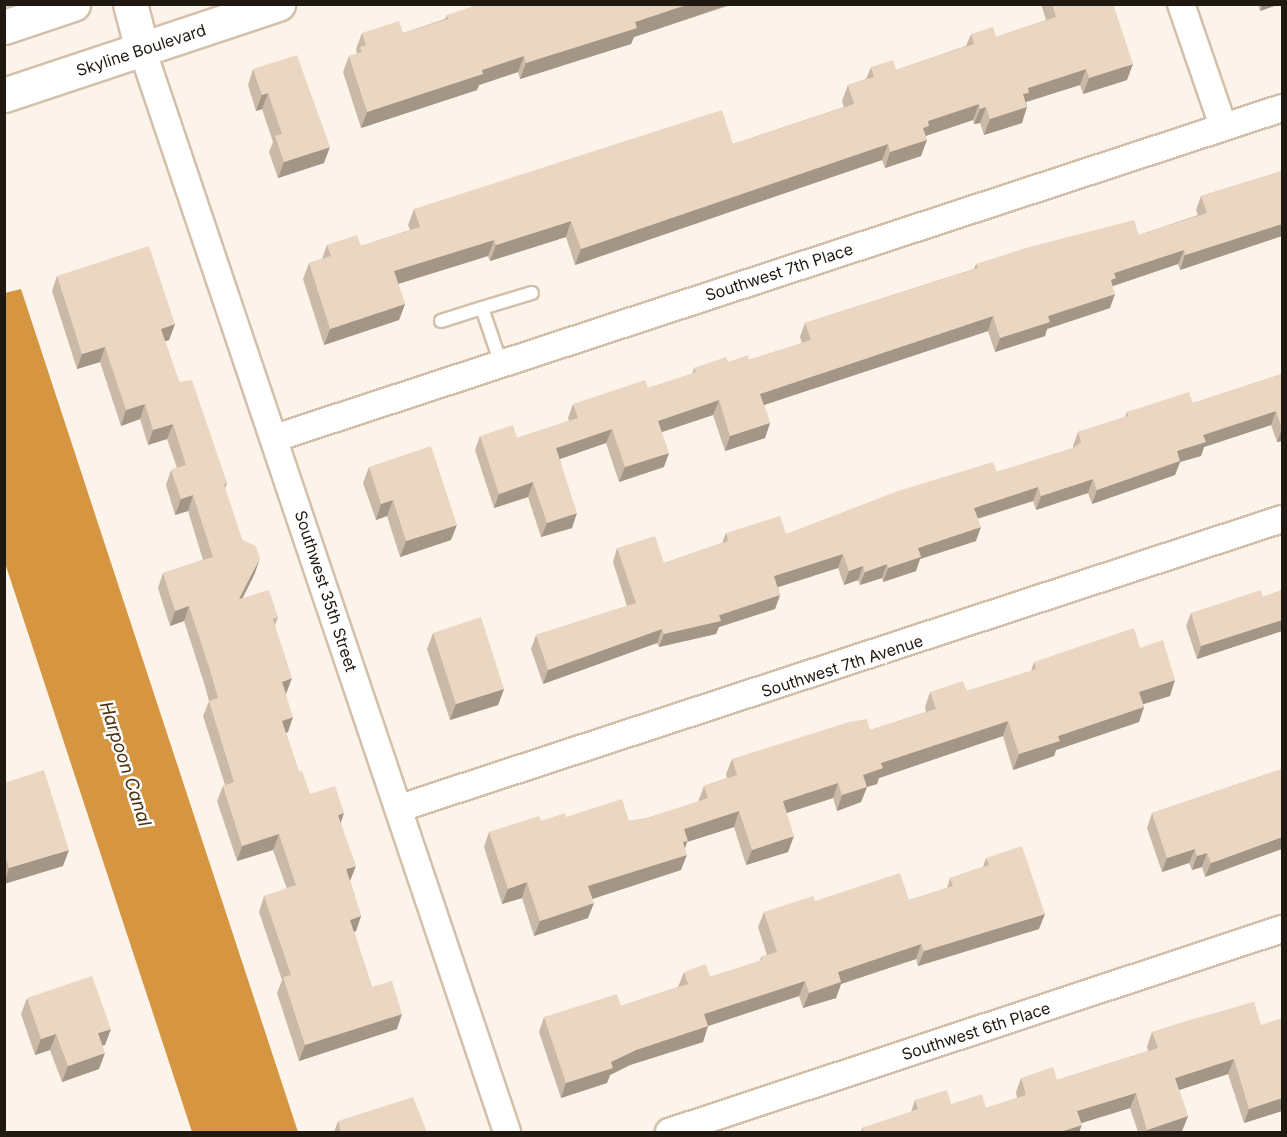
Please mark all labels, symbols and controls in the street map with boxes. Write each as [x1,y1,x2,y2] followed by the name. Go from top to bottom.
[74,20,208,80] street label: Skyline Boulevard
[703,239,855,305] street label: Southwest 7th Place
[291,508,361,674] street label: Southwest 35th Street
[759,631,925,701] street label: Southwest 7th Avenue
[95,699,155,829] water label: Harpoon Canal
[899,998,1053,1064] street label: Southwest 6th Place

